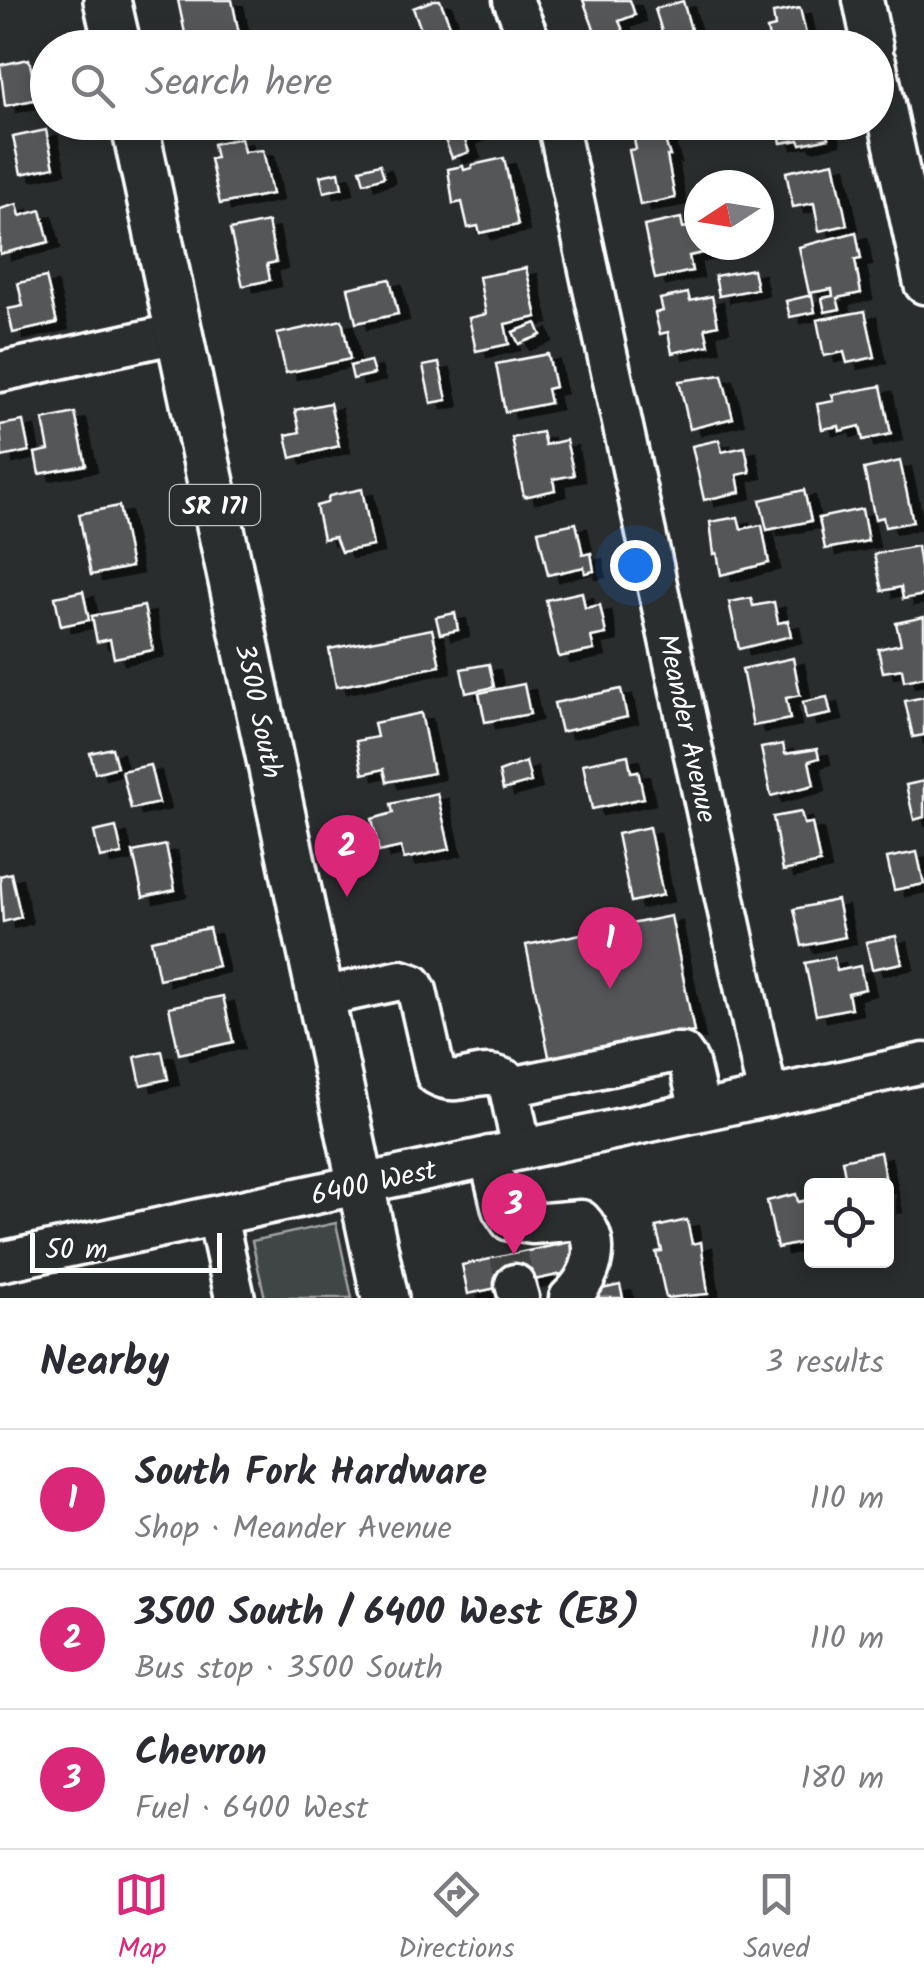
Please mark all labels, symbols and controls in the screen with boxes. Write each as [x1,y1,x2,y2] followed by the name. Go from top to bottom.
[30,30,894,140] search box
[145,55,332,115] text: Search here
[65,58,120,113] icon: search
[684,170,774,260] north arrow
[170,485,260,525] road number: SR 171
[610,540,661,591] your location
[643,630,728,828] street label: Meander Avenue
[221,639,294,783] street label: 3500 South
[314,814,380,897] pin: 2
[578,906,642,989] pin: 1
[307,1148,442,1219] street label: 6400 West
[482,1172,546,1255] pin: 3
[804,1178,894,1268] map controls
[804,1178,894,1268] button: locate
[30,1228,222,1272] scale bar
[45,1228,108,1273] text: 50 m
[40,1330,169,1397] text: Nearby
[765,1338,884,1389] text: 3 results
[135,1444,487,1504] text: South Fork Hardware
[68,1474,77,1525] text: 1
[810,1474,884,1525] text: 110 m
[135,1504,452,1555] text: Shop · Meander Avenue
[135,1584,640,1644] text: 3500 South / 6400 West (EB)
[63,1614,82,1665] text: 2
[810,1614,884,1665] text: 110 m
[135,1644,443,1695] text: Bus stop · 3500 South
[135,1724,267,1784] text: Chevron
[64,1754,81,1805] text: 3
[800,1754,884,1805] text: 180 m
[135,1784,368,1835] text: Fuel · 6400 West
[114,1867,169,1972] tab: Map
[398,1867,514,1972] tab: Directions
[743,1867,810,1972] tab: Saved

